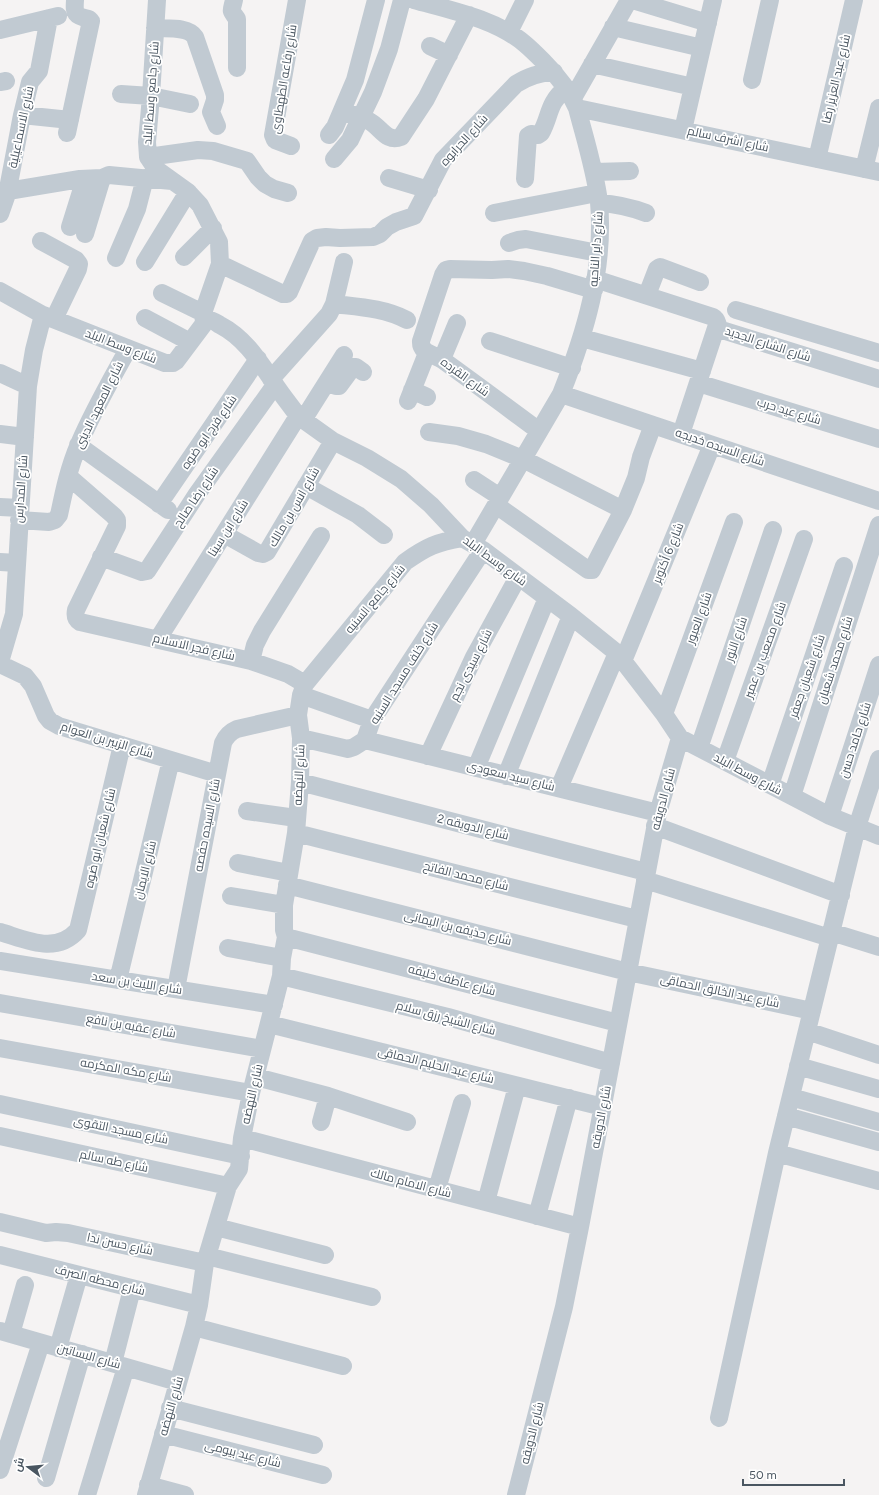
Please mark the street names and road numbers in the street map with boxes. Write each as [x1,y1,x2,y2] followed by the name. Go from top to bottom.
[268,23,301,135] street label: شارع رفاعه الطهطاوى
[819,33,854,125] street label: شارع عبد العزيز رضا
[140,41,163,145] street label: شارع جامع وسط البلد
[5,85,38,170] street label: شارع الاسماعيلية
[437,111,491,169] street label: شارع الحرابوه
[686,124,770,155] street label: شارع اشرف سالم
[586,211,607,287] street label: شارع داير الناحيه
[723,324,813,365] street label: شارع الشارع الجديد
[83,326,159,367] street label: شارع وسط البلد
[437,355,492,400] street label: شارع القرده
[72,359,127,451] street label: شارع المعهد الدينى
[178,392,241,472] street label: شارع فرج ابو ضوه
[755,395,823,428] street label: شارع عيد حرب
[673,425,767,470] street label: شارع السيده خديجه
[12,454,31,524] street label: شارع المدارس
[171,464,222,530] street label: شارع رضا صالح
[266,465,323,550] street label: شارع انس بن مالك
[205,497,252,560] street label: شارع ابن سينا
[648,520,687,587] street label: شارع 6 أكتوبر
[460,533,530,590] street label: شارع وسط البلد
[342,562,409,637] street label: شارع جامع السنيه
[683,590,716,647] street label: شارع العبور
[741,600,790,701] street label: شارع مصعب بن عمير
[814,614,857,706] street label: شارع محمد شعبان
[722,615,751,664] street label: شارع النور
[367,619,442,727] street label: شارع خلف مسجد السنيه
[447,627,496,703] street label: شارع سيدى نجم
[151,631,236,664] street label: شارع فجر الاسلام
[786,632,829,721] street label: شارع شعبان جعفر
[836,700,875,780] street label: شارع حامد حسن
[59,719,155,762] street label: شارع الزبير بن العوام
[290,744,309,806] street label: شارع النهضه
[711,750,785,799] street label: شارع وسط البلد
[465,758,556,795] street label: شارع سيد سعودى
[648,766,679,832] street label: شارع الدويقه
[191,777,224,873] street label: شارع السيده حفصه
[82,787,119,889] street label: شارع شعبان ابو ضوه
[436,811,510,844] street label: شارع الدويقه 2
[131,839,160,901] street label: شارع الايمان
[422,859,510,894] street label: شارع محمد الفاتح
[403,908,513,949] street label: شارع حذيفه بن اليمانى
[407,962,497,999] street label: شارع عاطف خليفه
[91,969,183,998] street label: شارع الليث بن سعد
[659,972,781,1011] street label: شارع عبد الخالق الحماقى
[395,998,497,1039] street label: شارع الشيخ رزق سلام
[85,1011,177,1042] street label: شارع عقبه بن نافع
[376,1044,495,1087] street label: شارع عبد الحليم الحماقى
[79,1055,173,1086] street label: شارع مكه المكرمه
[238,1062,267,1126] street label: شارع النهضه
[588,1084,615,1150] street label: شارع الدويقه
[72,1113,170,1148] street label: شارع مسجد التقوى
[78,1147,150,1176] street label: شارع طه سالم
[369,1165,453,1202] street label: شارع الامام مالك
[85,1230,154,1259] street label: شارع حسن ندا
[53,1262,147,1299] street label: شارع محطه الصرف
[55,1340,122,1373] street label: شارع البساتين
[156,1375,187,1438] street label: شارع النهضه
[518,1400,547,1466] street label: شارع الدويقه
[203,1438,283,1471] street label: شارع عيد بيومى

